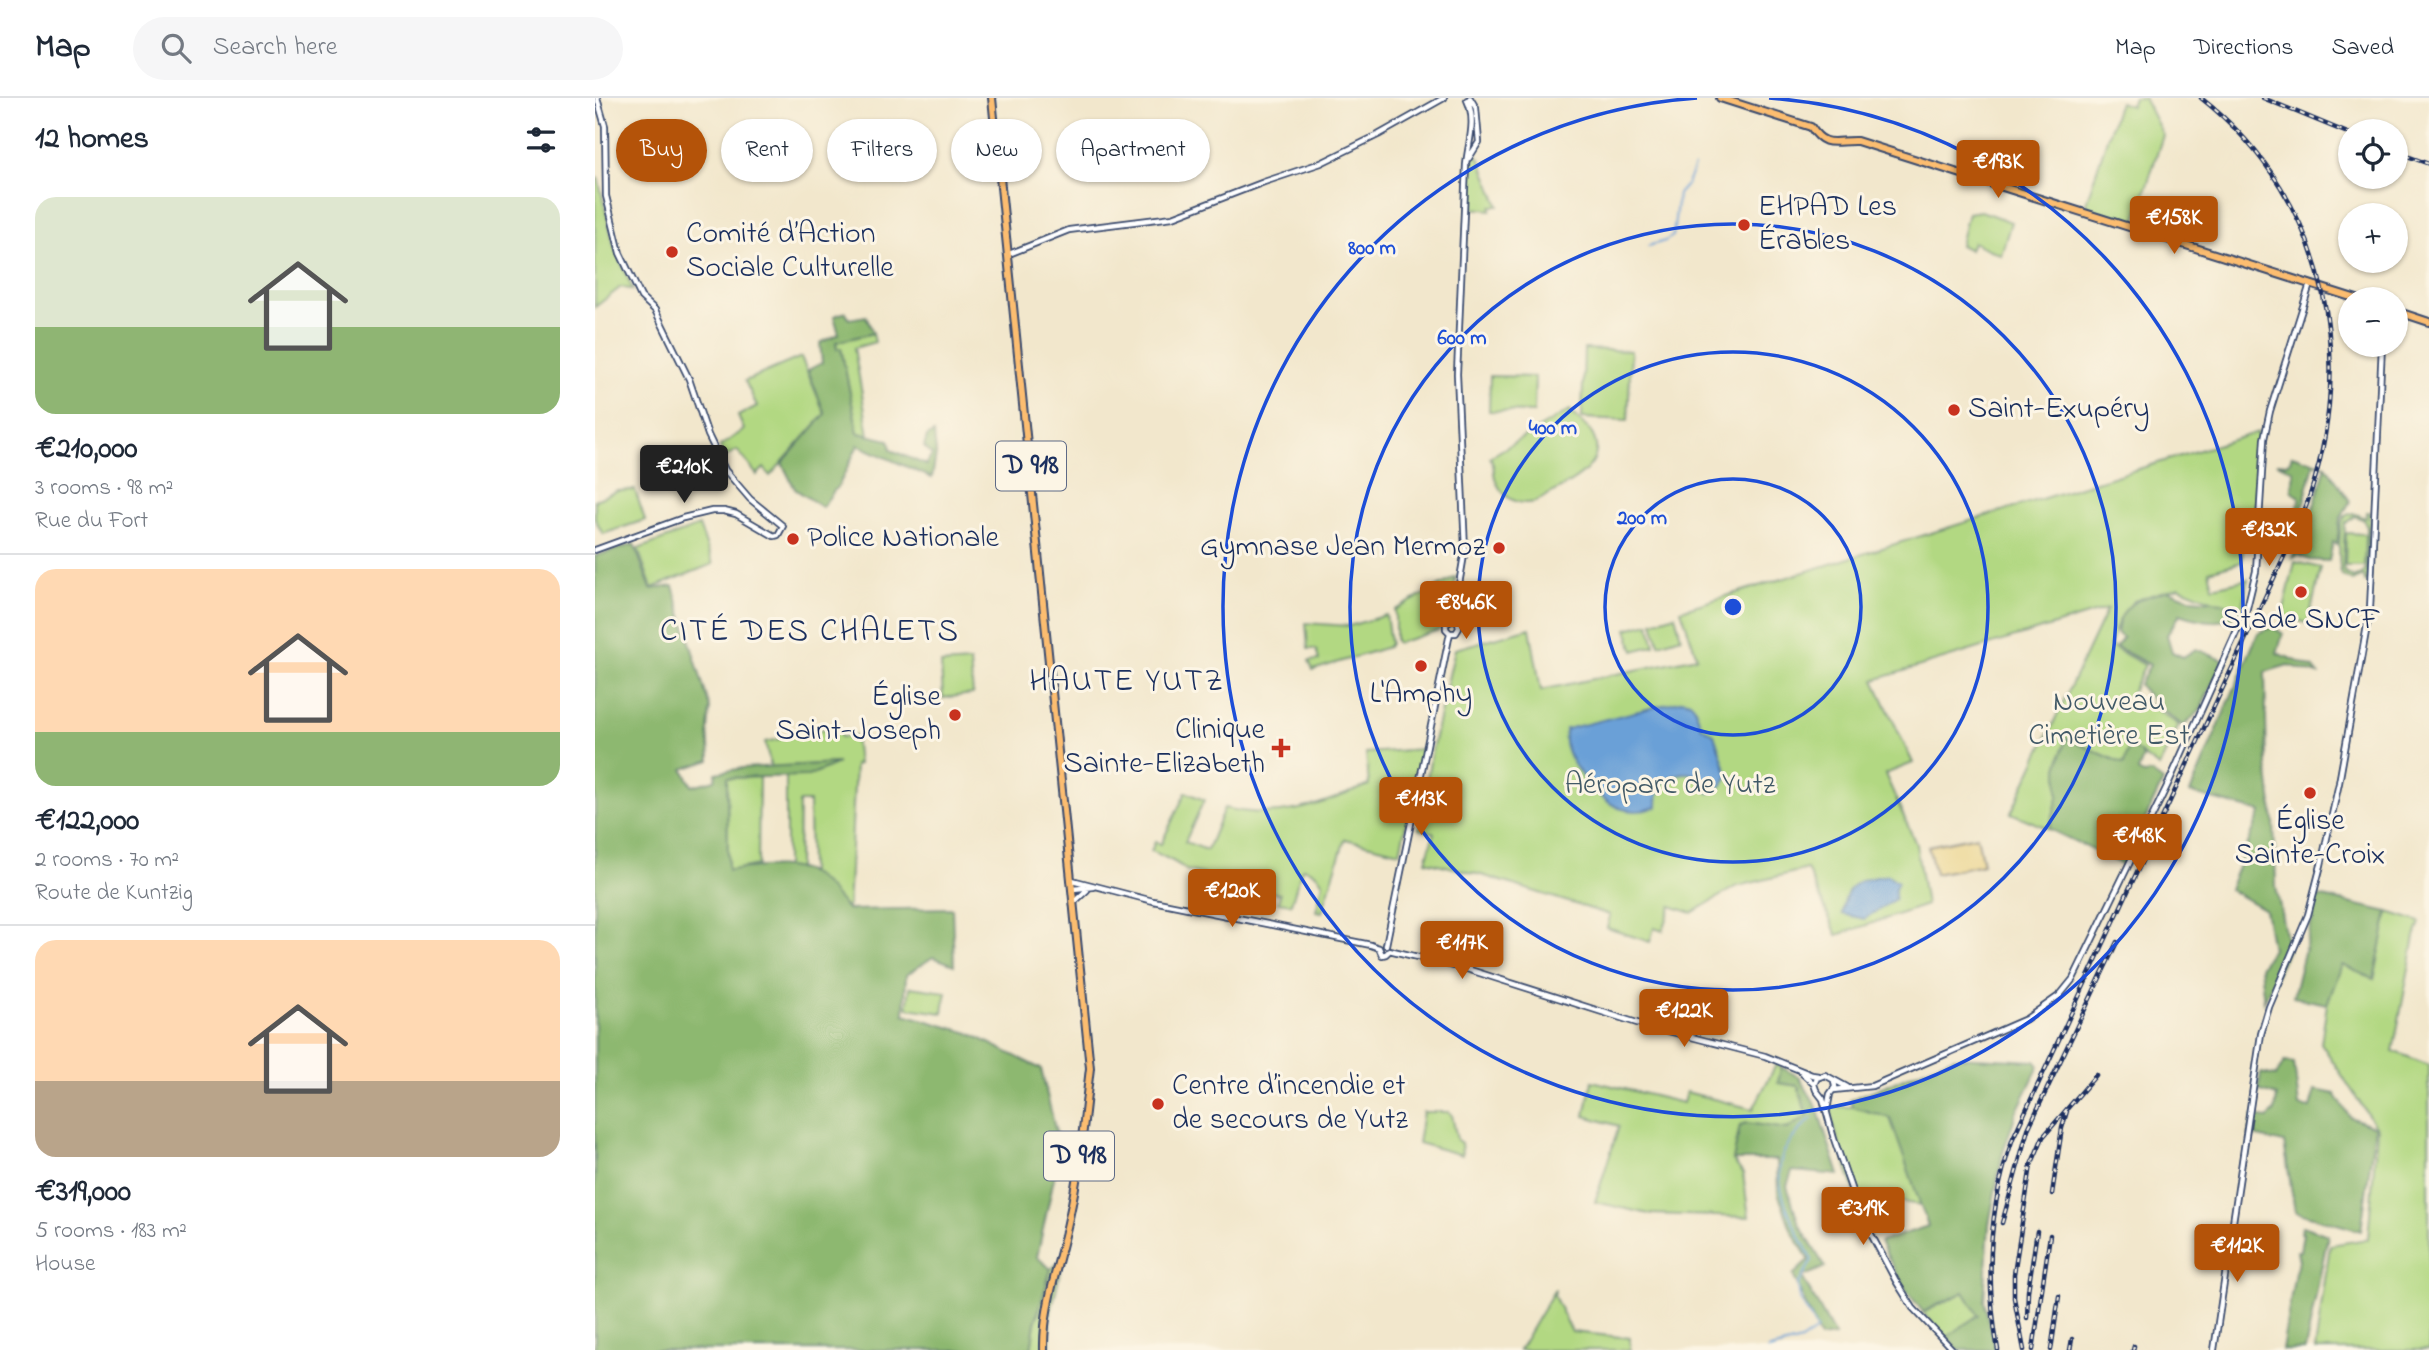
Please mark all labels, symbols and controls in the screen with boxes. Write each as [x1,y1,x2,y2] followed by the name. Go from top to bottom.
[133,17,623,80] search box
[35,24,91,72] text: Map
[157,29,195,67] icon: search
[213,29,337,67] text: Search here
[2115,31,2156,66] text: Map
[2194,31,2293,66] text: Directions
[2331,31,2394,66] text: Saved
[35,118,149,162] text: 12 homes
[616,119,707,182] chip: Buy
[721,119,813,182] chip: Rent
[827,119,937,182] chip: Filters
[951,119,1042,182] chip: New
[1056,119,1210,182] chip: Apartment
[2338,119,2408,357] map controls
[2338,119,2408,189] button: locate
[522,121,560,159] icon: filters
[1949,140,2047,200] pin: €193K
[1973,146,2023,179] text: €193K
[1758,186,1897,264] place label: EHPAD Les Érables
[2125,197,2223,256] pin: €158K
[2146,202,2202,235] text: €158K
[2338,203,2408,273] button: +
[686,213,894,291] place label: Comité d’Action Sociale Culturelle
[1736,217,1752,233] marker: EHPAD Les Érables
[1347,234,1396,264] text: 800 m
[235,243,361,369] icon: home
[664,244,680,260] marker: Comité d’Action Sociale Culturelle
[2338,287,2408,357] button: −
[1438,324,1486,354] text: 600 m
[1968,388,2149,432] place label: Saint-Exupéry
[1946,402,1962,418] marker: Saint-Exupéry
[1529,414,1577,444] text: 400 m
[35,428,137,472] text: €210,000
[996,442,1066,490] road number: D 918
[635,446,733,505] pin: €210K
[656,451,712,484] text: €210K
[35,472,173,505] text: 3 rooms · 98 m²
[1616,504,1667,534] text: 200 m
[35,505,148,538] text: Rue du Fort
[2220,508,2318,568] pin: €132K
[2241,514,2297,547] text: €132K
[807,517,1000,561] place label: Police Nationale
[1200,526,1485,570] place label: Gymnase Jean Mermoz
[785,531,801,547] marker: Police Nationale
[1491,540,1507,556] marker: Gymnase Jean Mermoz
[1409,582,1523,641] pin: €84.6K
[2293,584,2309,600] marker: Stade SNCF
[1436,587,1496,620] text: €84.6K
[1721,595,1745,619] centre of rings
[2222,599,2380,643] place label: Stade SNCF
[660,609,960,656] district label: CITÉ DES CHALETS
[235,615,361,741] icon: home
[1413,658,1429,674] marker: L'Amphy
[1029,659,1225,706] district label: HAUTE YUTZ
[1370,673,1472,717] place label: L'Amphy
[775,676,942,754] place label: Église Saint-Joseph
[2028,681,2190,759] park label: Nouveau Cimetière Est
[947,707,963,723] marker: Église Saint-Joseph
[1064,709,1266,787] place label: Clinique Sainte-Elizabeth
[1271,738,1291,758] marker: Clinique Sainte-Elizabeth
[1565,764,1776,808] park label: Aéroparc de Yutz
[1372,778,1470,837] pin: €113K
[1395,783,1447,816] text: €113K
[2302,785,2318,801] marker: Église Sainte-Croix
[35,800,139,844] text: €122,000
[2235,800,2385,878] place label: Église Sainte-Croix
[2090,814,2188,874] pin: €148K
[2113,820,2165,853] text: €148K
[35,844,179,877] text: 2 rooms · 70 m²
[1183,870,1281,929] pin: €120K
[1204,875,1260,908] text: €120K
[35,877,193,910] text: Route de Kuntzig
[1413,922,1511,981] pin: €117K
[1436,927,1488,960] text: €117K
[235,986,361,1112] icon: home
[1635,990,1733,1049] pin: €122K
[1655,995,1713,1028] text: €122K
[1172,1065,1408,1143] place label: Centre d’incendie et de secours de Yutz
[1150,1096,1166,1112] marker: Centre d’incendie et de secours de Yutz
[1044,1132,1114,1180] road number: D 918
[35,1171,131,1215] text: €319,000
[1814,1188,1912,1247] pin: €319K
[1838,1193,1888,1226] text: €319K
[35,1215,187,1248] text: 5 rooms · 183 m²
[2188,1224,2286,1284] pin: €112K
[2210,1230,2264,1263] text: €112K
[35,1248,95,1281] text: House

